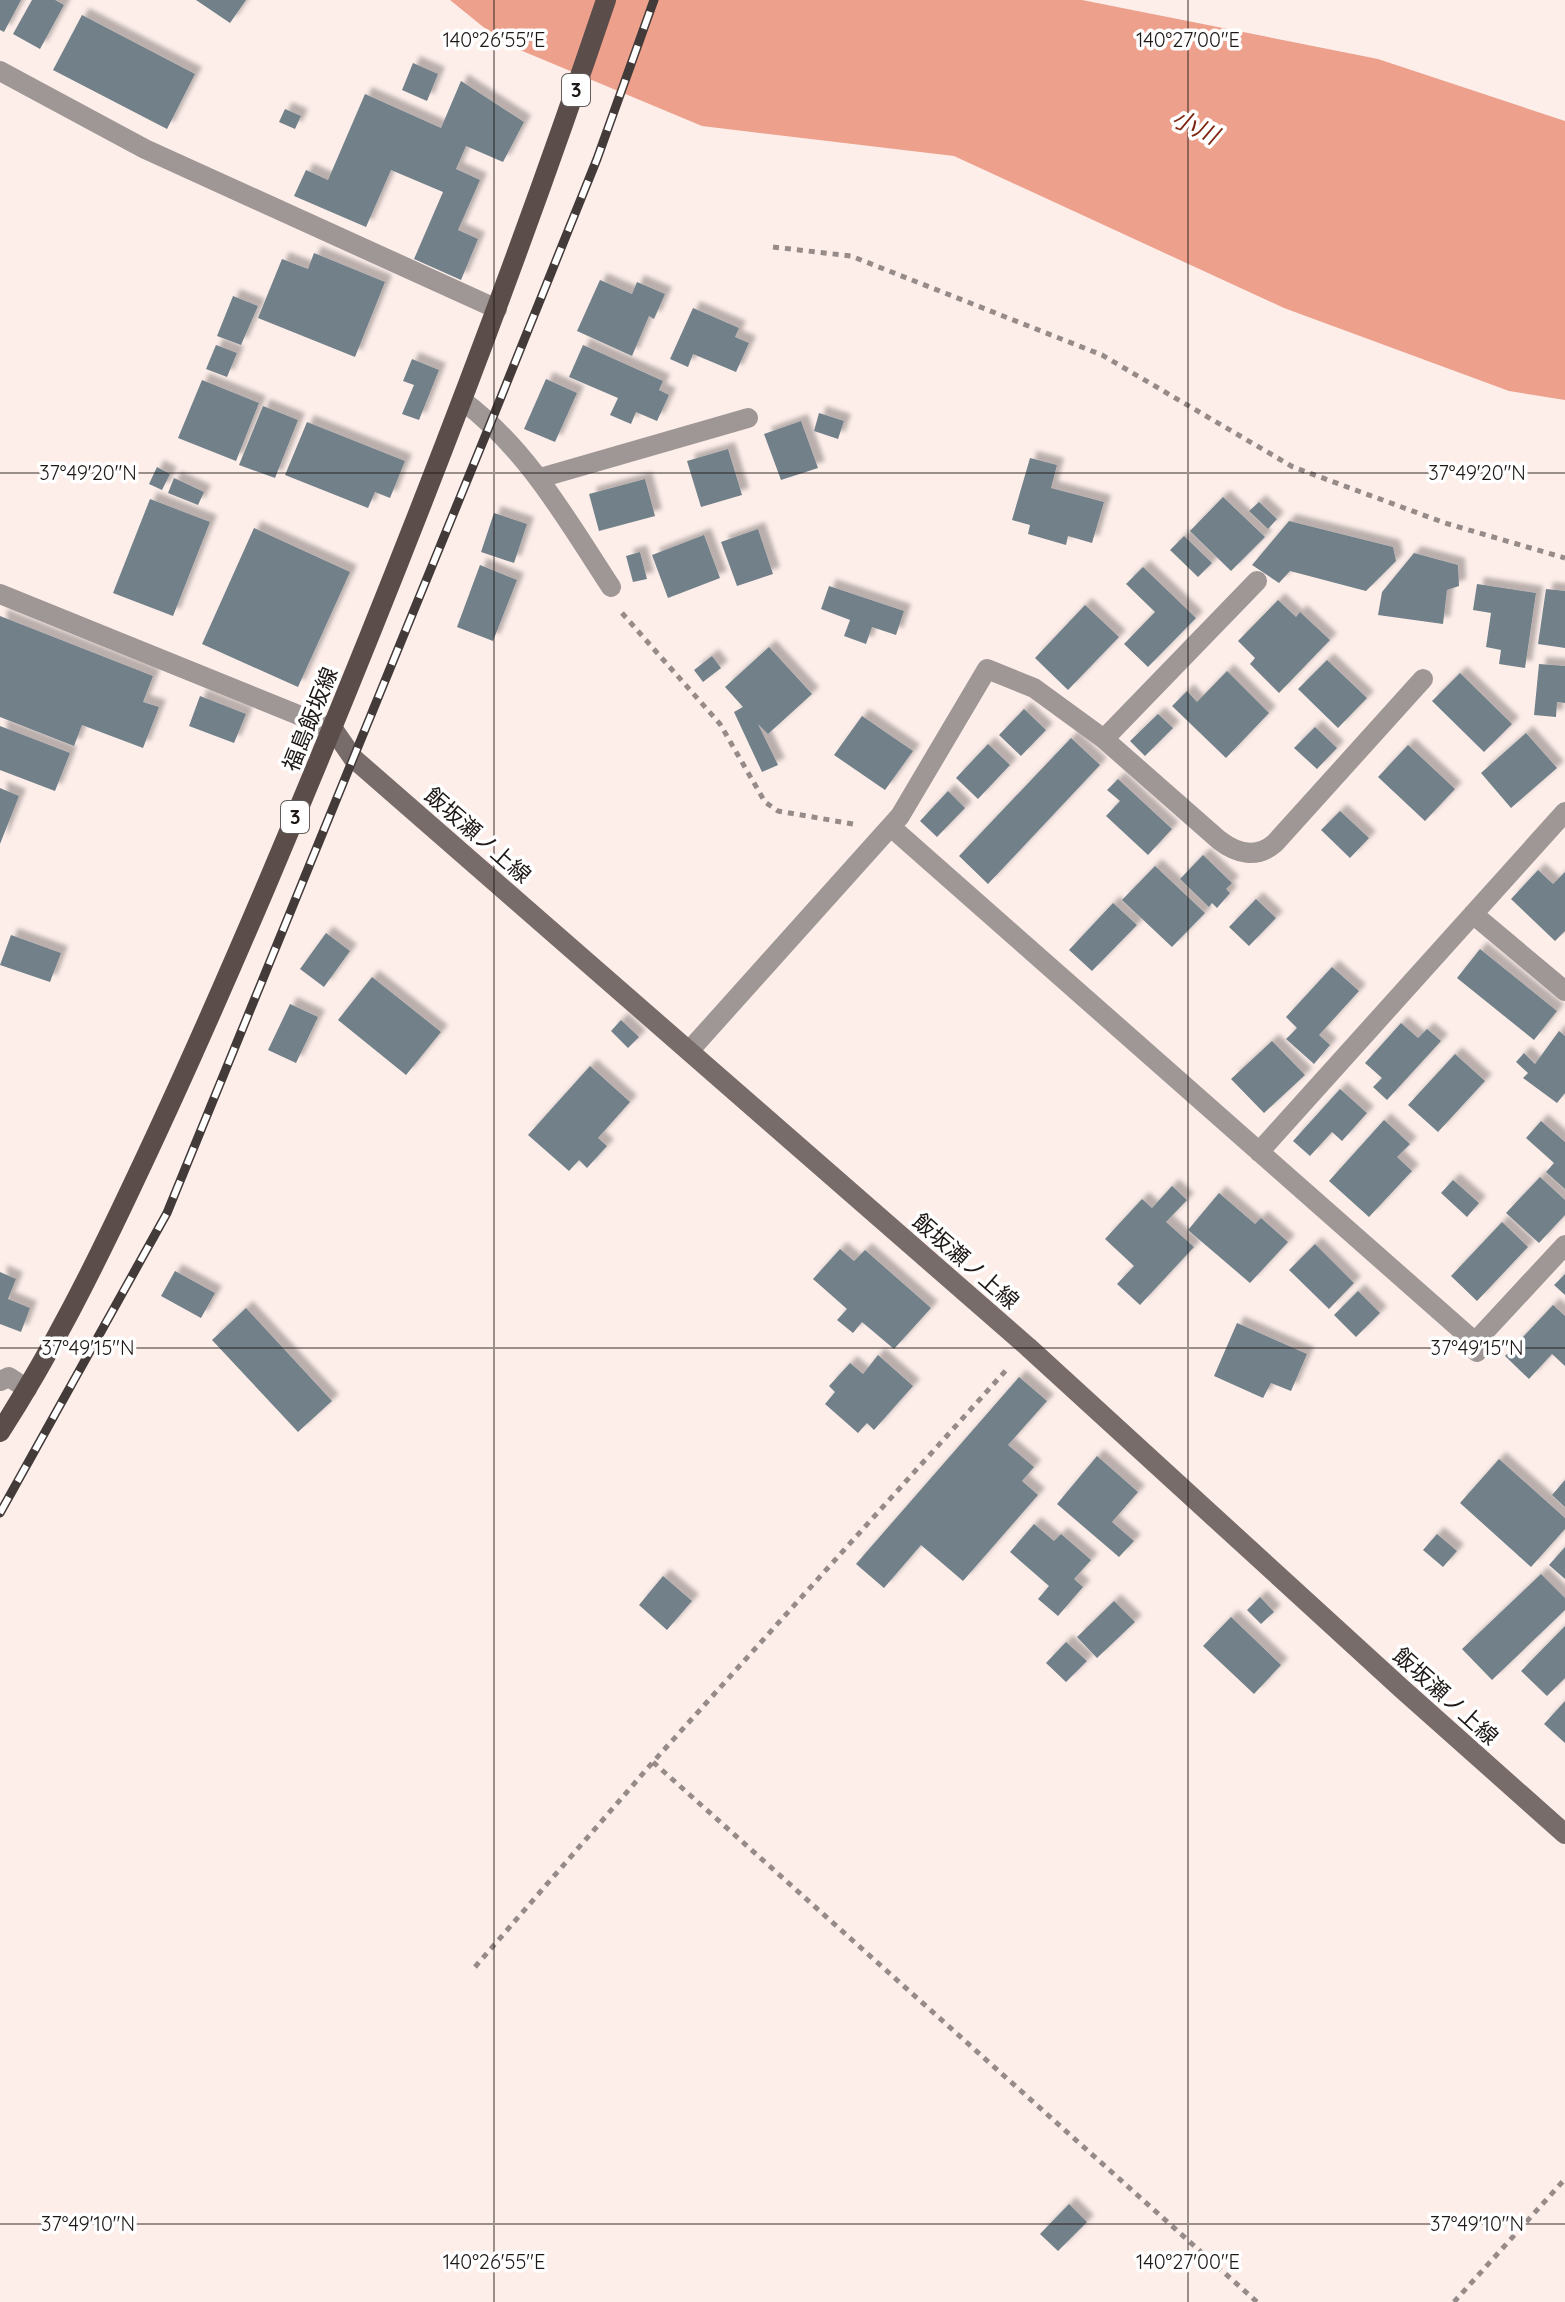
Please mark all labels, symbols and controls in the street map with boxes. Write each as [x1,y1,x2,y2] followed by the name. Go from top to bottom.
[443,27,545,52] text: 140°26'55"E
[1136,27,1240,52] text: 140°27'00"E
[562,74,590,106] road number: 3
[1167,102,1226,151] water label: 小川
[39,460,137,485] text: 37°49'20"N
[1428,460,1526,485] text: 37°49'20"N
[276,663,344,775] street label: 福島飯坂線
[419,781,537,889] street label: 飯坂瀬ノ上線
[281,801,309,833] road number: 3
[907,1207,1025,1315] street label: 飯坂瀬ノ上線
[41,1335,135,1360] text: 37°49'15"N
[1430,1335,1524,1360] text: 37°49'15"N
[1388,1641,1504,1751] street label: 飯坂瀬ノ上線
[41,2211,135,2236] text: 37°49'10"N
[1430,2211,1524,2236] text: 37°49'10"N
[443,2249,545,2274] text: 140°26'55"E
[1136,2249,1240,2274] text: 140°27'00"E

